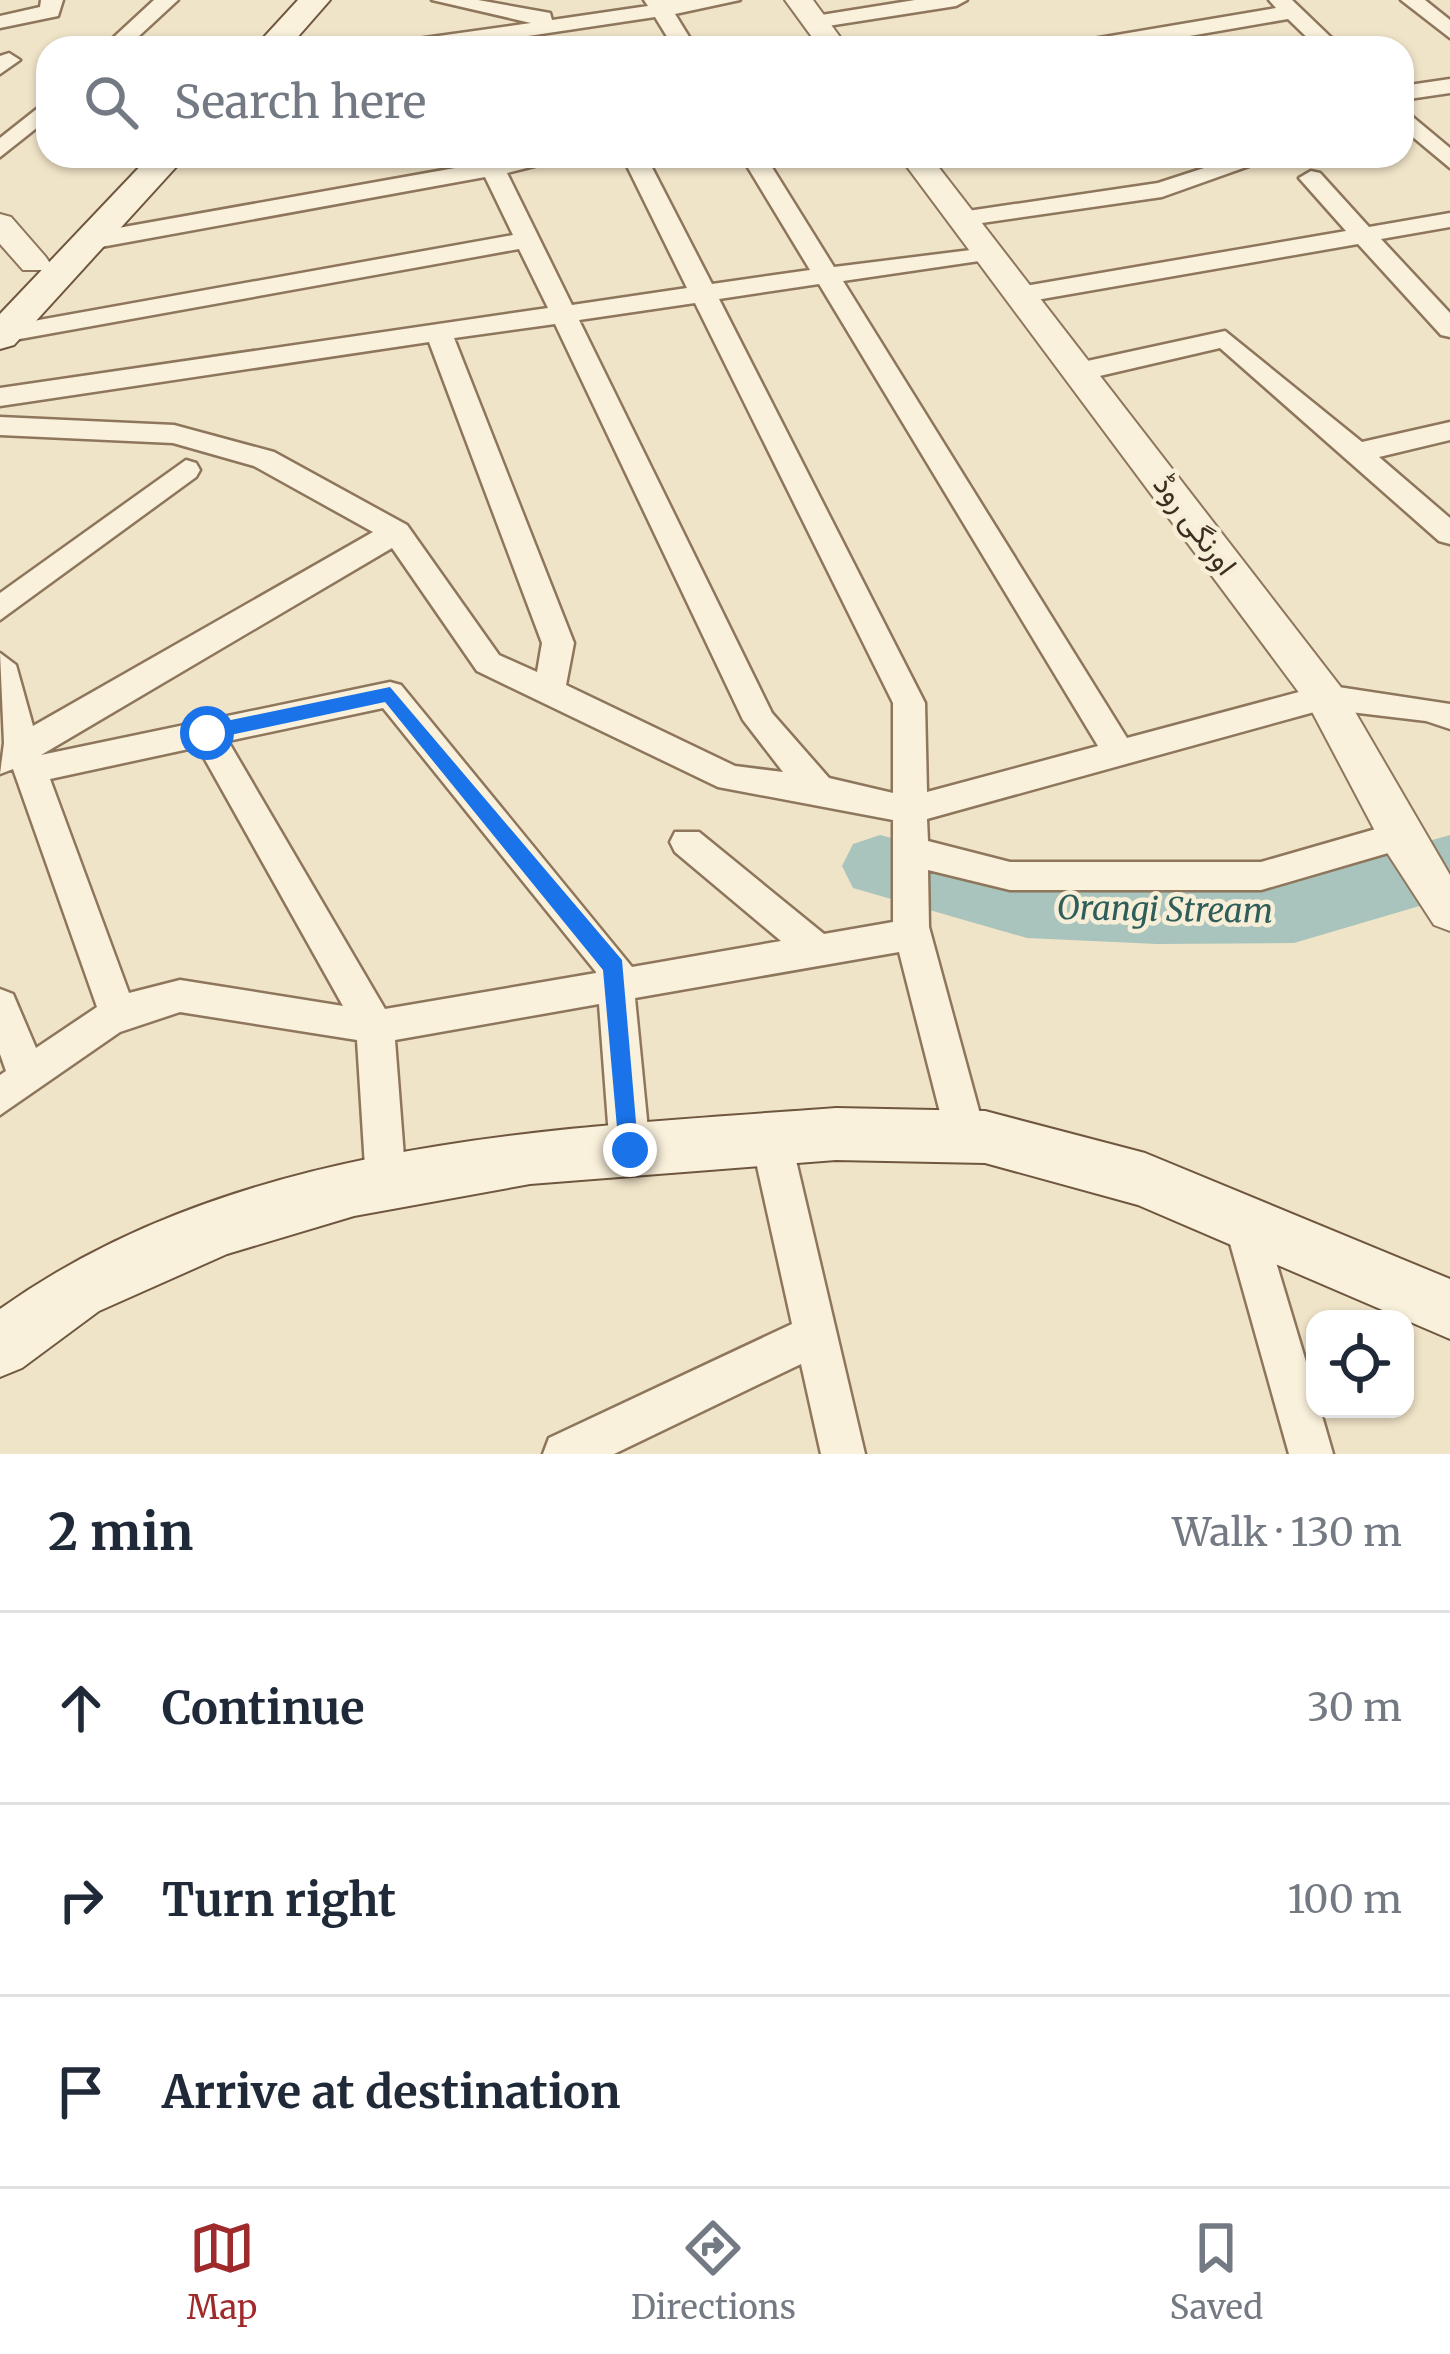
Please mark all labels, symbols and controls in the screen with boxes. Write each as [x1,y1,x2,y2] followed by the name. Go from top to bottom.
[36,36,1414,168] search box
[78,69,144,135] icon: search
[174,74,426,130] text: Search here
[1146,466,1246,582] street label: اورنگی روڈ
[180,706,234,760] route start
[1056,887,1274,932] water label: Orangi Stream
[603,1123,657,1177] route end
[1306,1310,1414,1418] map controls
[1306,1310,1414,1418] button: locate
[48,1500,193,1564] text: 2 min
[1172,1508,1402,1557] text: Walk · 130 m
[48,1675,114,1741] icon: ahead
[162,1680,364,1736] text: Continue
[1307,1683,1402,1732] text: 30 m
[48,1867,114,1933] icon: right
[162,1872,396,1928] text: Turn right
[1287,1875,1402,1924] text: 100 m
[48,2059,114,2125] icon: arrive
[162,2064,620,2120] text: Arrive at destination
[187,2215,257,2328] tab: Map
[631,2215,796,2328] tab: Directions
[1170,2215,1263,2328] tab: Saved

